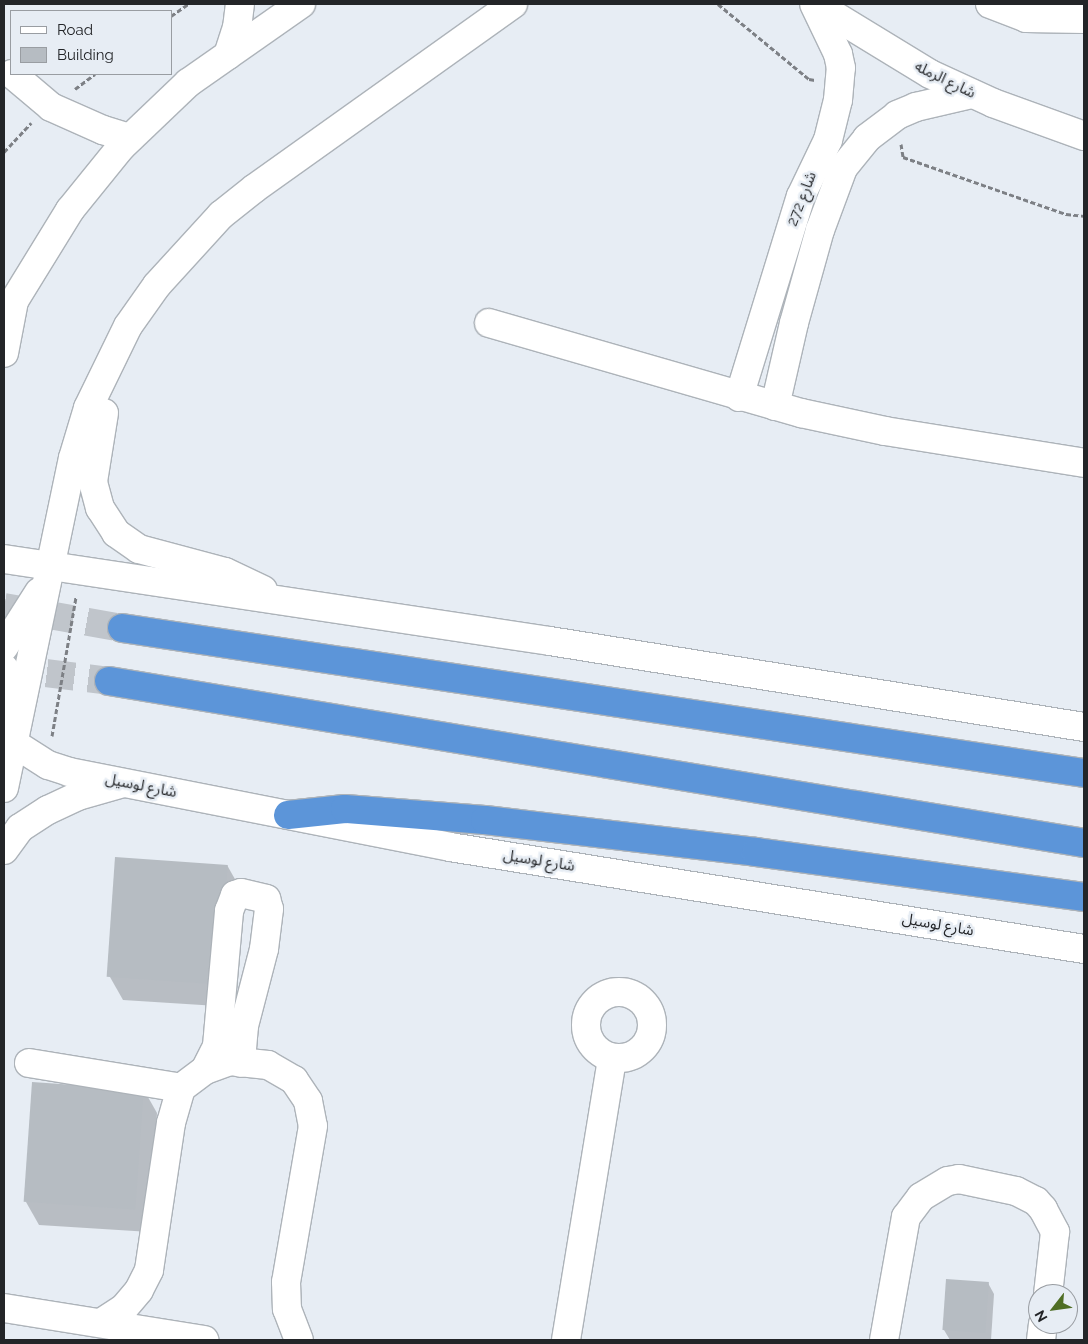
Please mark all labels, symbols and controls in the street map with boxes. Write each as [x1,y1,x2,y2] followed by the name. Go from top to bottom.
[10,10,172,75] legend
[57,21,93,39] text: Road
[57,46,114,64] text: Building
[912,58,978,102] street label: شارع الرمله
[783,169,821,229] street label: شارع 272
[104,770,178,802] street label: شارع لوسيل
[502,846,576,876] street label: شارع لوسيل
[901,910,975,940] street label: شارع لوسيل
[1028,1284,1078,1334] north arrow
[1031,1307,1050,1325] text: N

